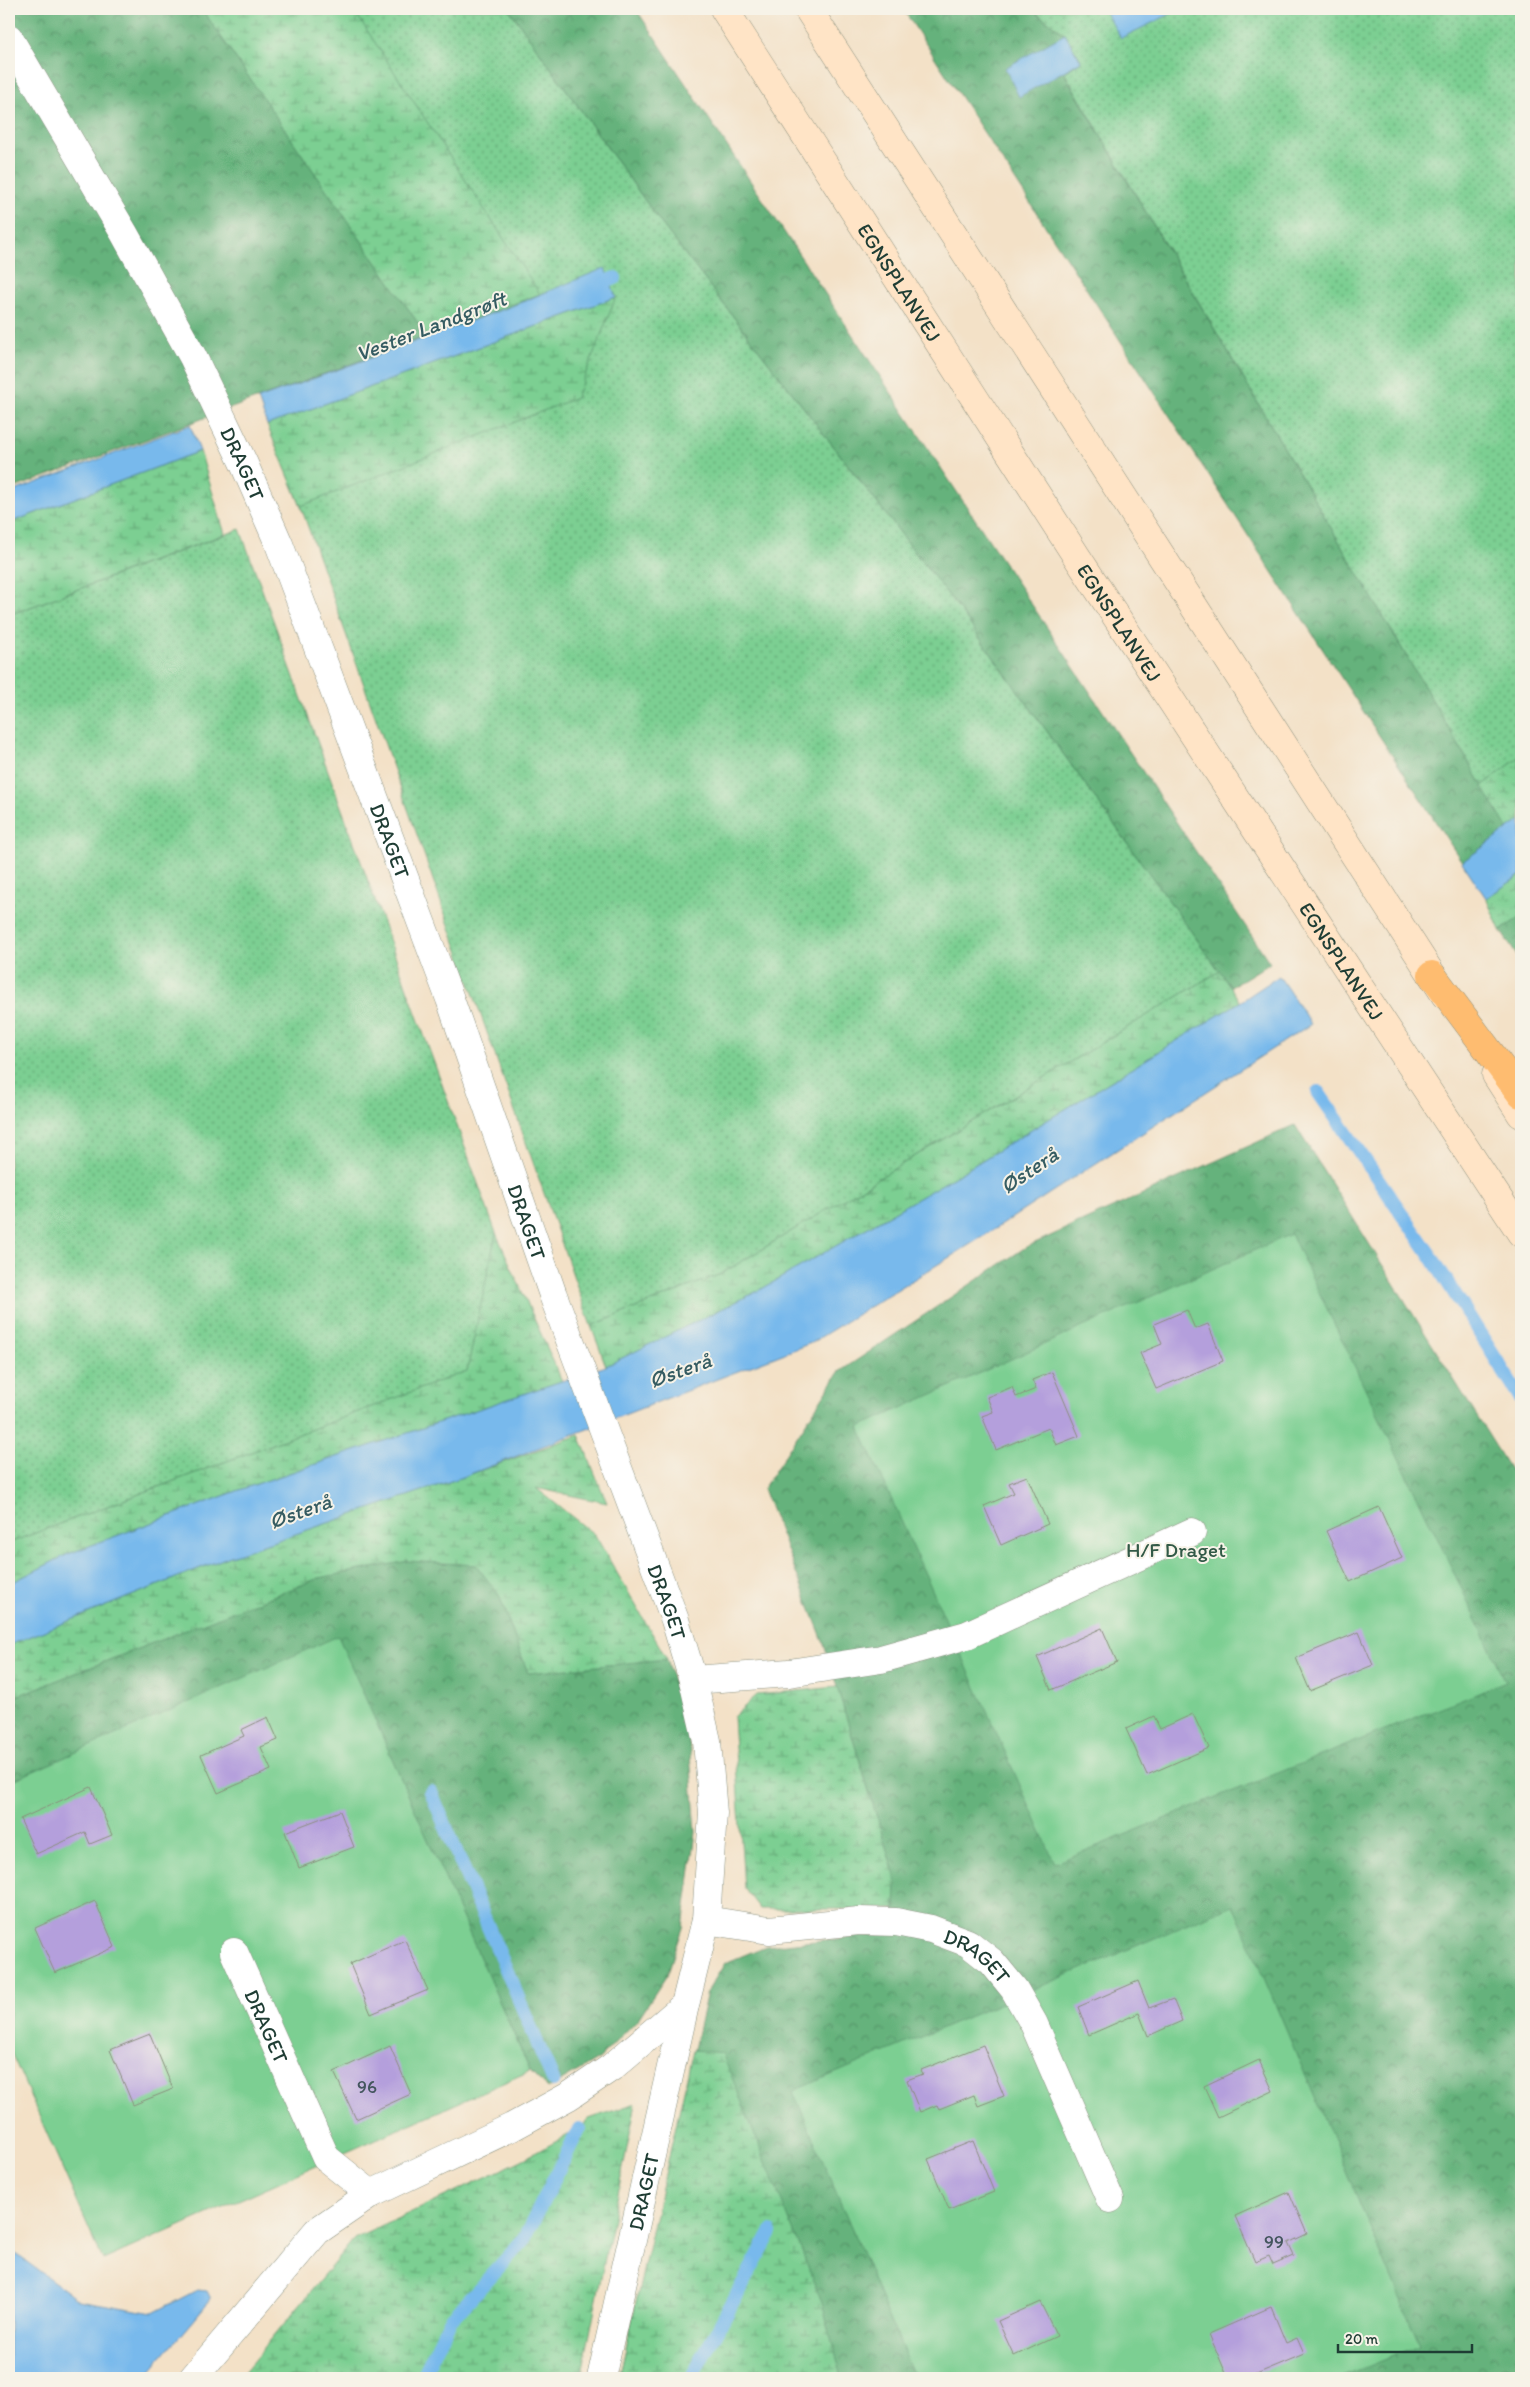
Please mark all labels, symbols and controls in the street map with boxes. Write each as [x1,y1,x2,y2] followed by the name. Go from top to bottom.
[853,218,947,346] street label: EGNSPLANVEJ
[352,284,512,367] water label: Vester Landgrøft
[215,422,271,504] street label: DRAGET
[1072,559,1168,686] street label: EGNSPLANVEJ
[365,799,416,882] street label: DRAGET
[1294,897,1390,1025] street label: EGNSPLANVEJ
[995,1140,1064,1199] water label: Østerå
[503,1181,552,1263] street label: DRAGET
[645,1346,715,1394] water label: Østerå
[265,1487,335,1535] water label: Østerå
[1126,1537,1226,1562] park label: H/F Draget
[643,1560,693,1642] street label: DRAGET
[940,1923,1016,1988] street label: DRAGET
[240,1985,295,2067] street label: DRAGET
[357,2075,377,2098] house number: 96
[622,2150,664,2233] street label: DRAGET
[1264,2230,1284,2253] house number: 99
[1338,2322,1471,2354] scale bar
[1345,2330,1379,2348] text: 20 m

